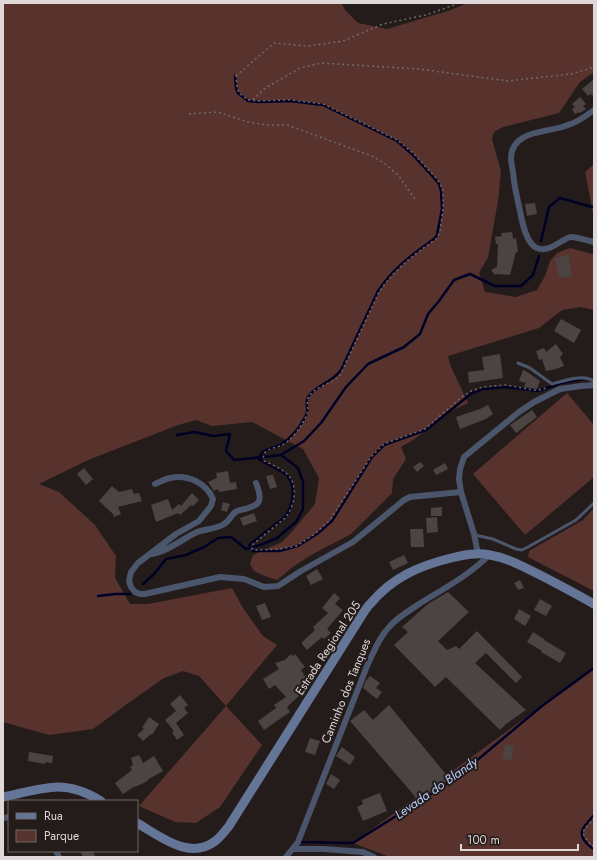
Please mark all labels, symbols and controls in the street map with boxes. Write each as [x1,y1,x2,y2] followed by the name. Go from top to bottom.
[291,597,365,699] street label: Estrada Regional 205
[317,636,375,746] street label: Caminho dos Tanques
[391,751,483,824] water label: Levada do Blandy
[8,800,138,852] legend
[44,807,63,825] text: Rua
[461,826,578,852] scale bar
[44,827,79,845] text: Parque
[467,831,500,849] text: 100 m

